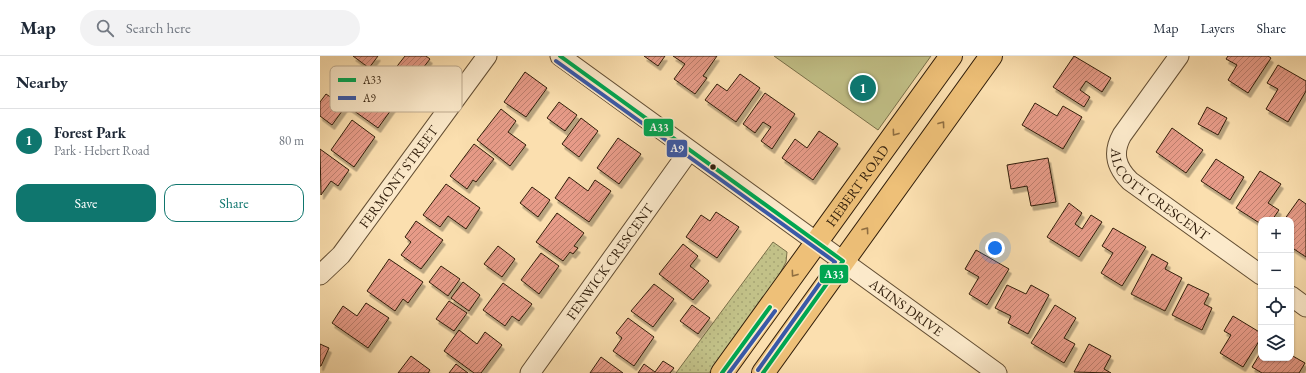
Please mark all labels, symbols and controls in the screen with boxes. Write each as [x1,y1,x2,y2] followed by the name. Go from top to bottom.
[80,10,360,46] search box
[20,15,56,40] text: Map
[94,17,116,39] icon: search
[126,18,191,37] text: Search here
[1153,19,1178,37] text: Map
[1200,19,1235,37] text: Layers
[1257,19,1286,37] text: Share
[330,66,462,112] legend
[16,71,68,93] text: Nearby
[362,73,381,87] text: A33
[850,73,876,103] pin: 1
[362,91,377,105] text: A9
[643,118,674,137] line badge: A33
[648,120,669,134] text: A33
[355,121,442,232] street label: FERMONT STREET
[937,122,944,129] one-way arrow
[54,123,126,142] text: Forest Park
[892,129,900,136] one-way arrow
[26,132,32,149] text: 1
[279,132,304,149] text: 80 m
[666,139,688,158] line badge: A9
[669,141,684,155] text: A9
[822,141,893,230] street label: HEBERT ROAD
[54,142,150,159] text: Park · Hebert Road
[1107,147,1214,245] street label: ALCOTT CRESCENT
[708,162,718,172] unlabelled marker
[16,184,156,222] button: Save
[164,184,304,222] button: Share
[562,199,658,323] street label: FENWICK CRESCENT
[1258,217,1294,361] map controls
[1258,217,1294,253] button: +
[861,227,868,234] one-way arrow
[985,238,1005,258] your location
[1258,253,1294,289] button: −
[819,264,849,284] line badge: A33
[823,267,844,281] text: A33
[792,269,799,276] one-way arrow
[865,274,947,340] street label: AKINS DRIVE
[1258,289,1294,325] button: locate
[1258,325,1294,361] button: layers

